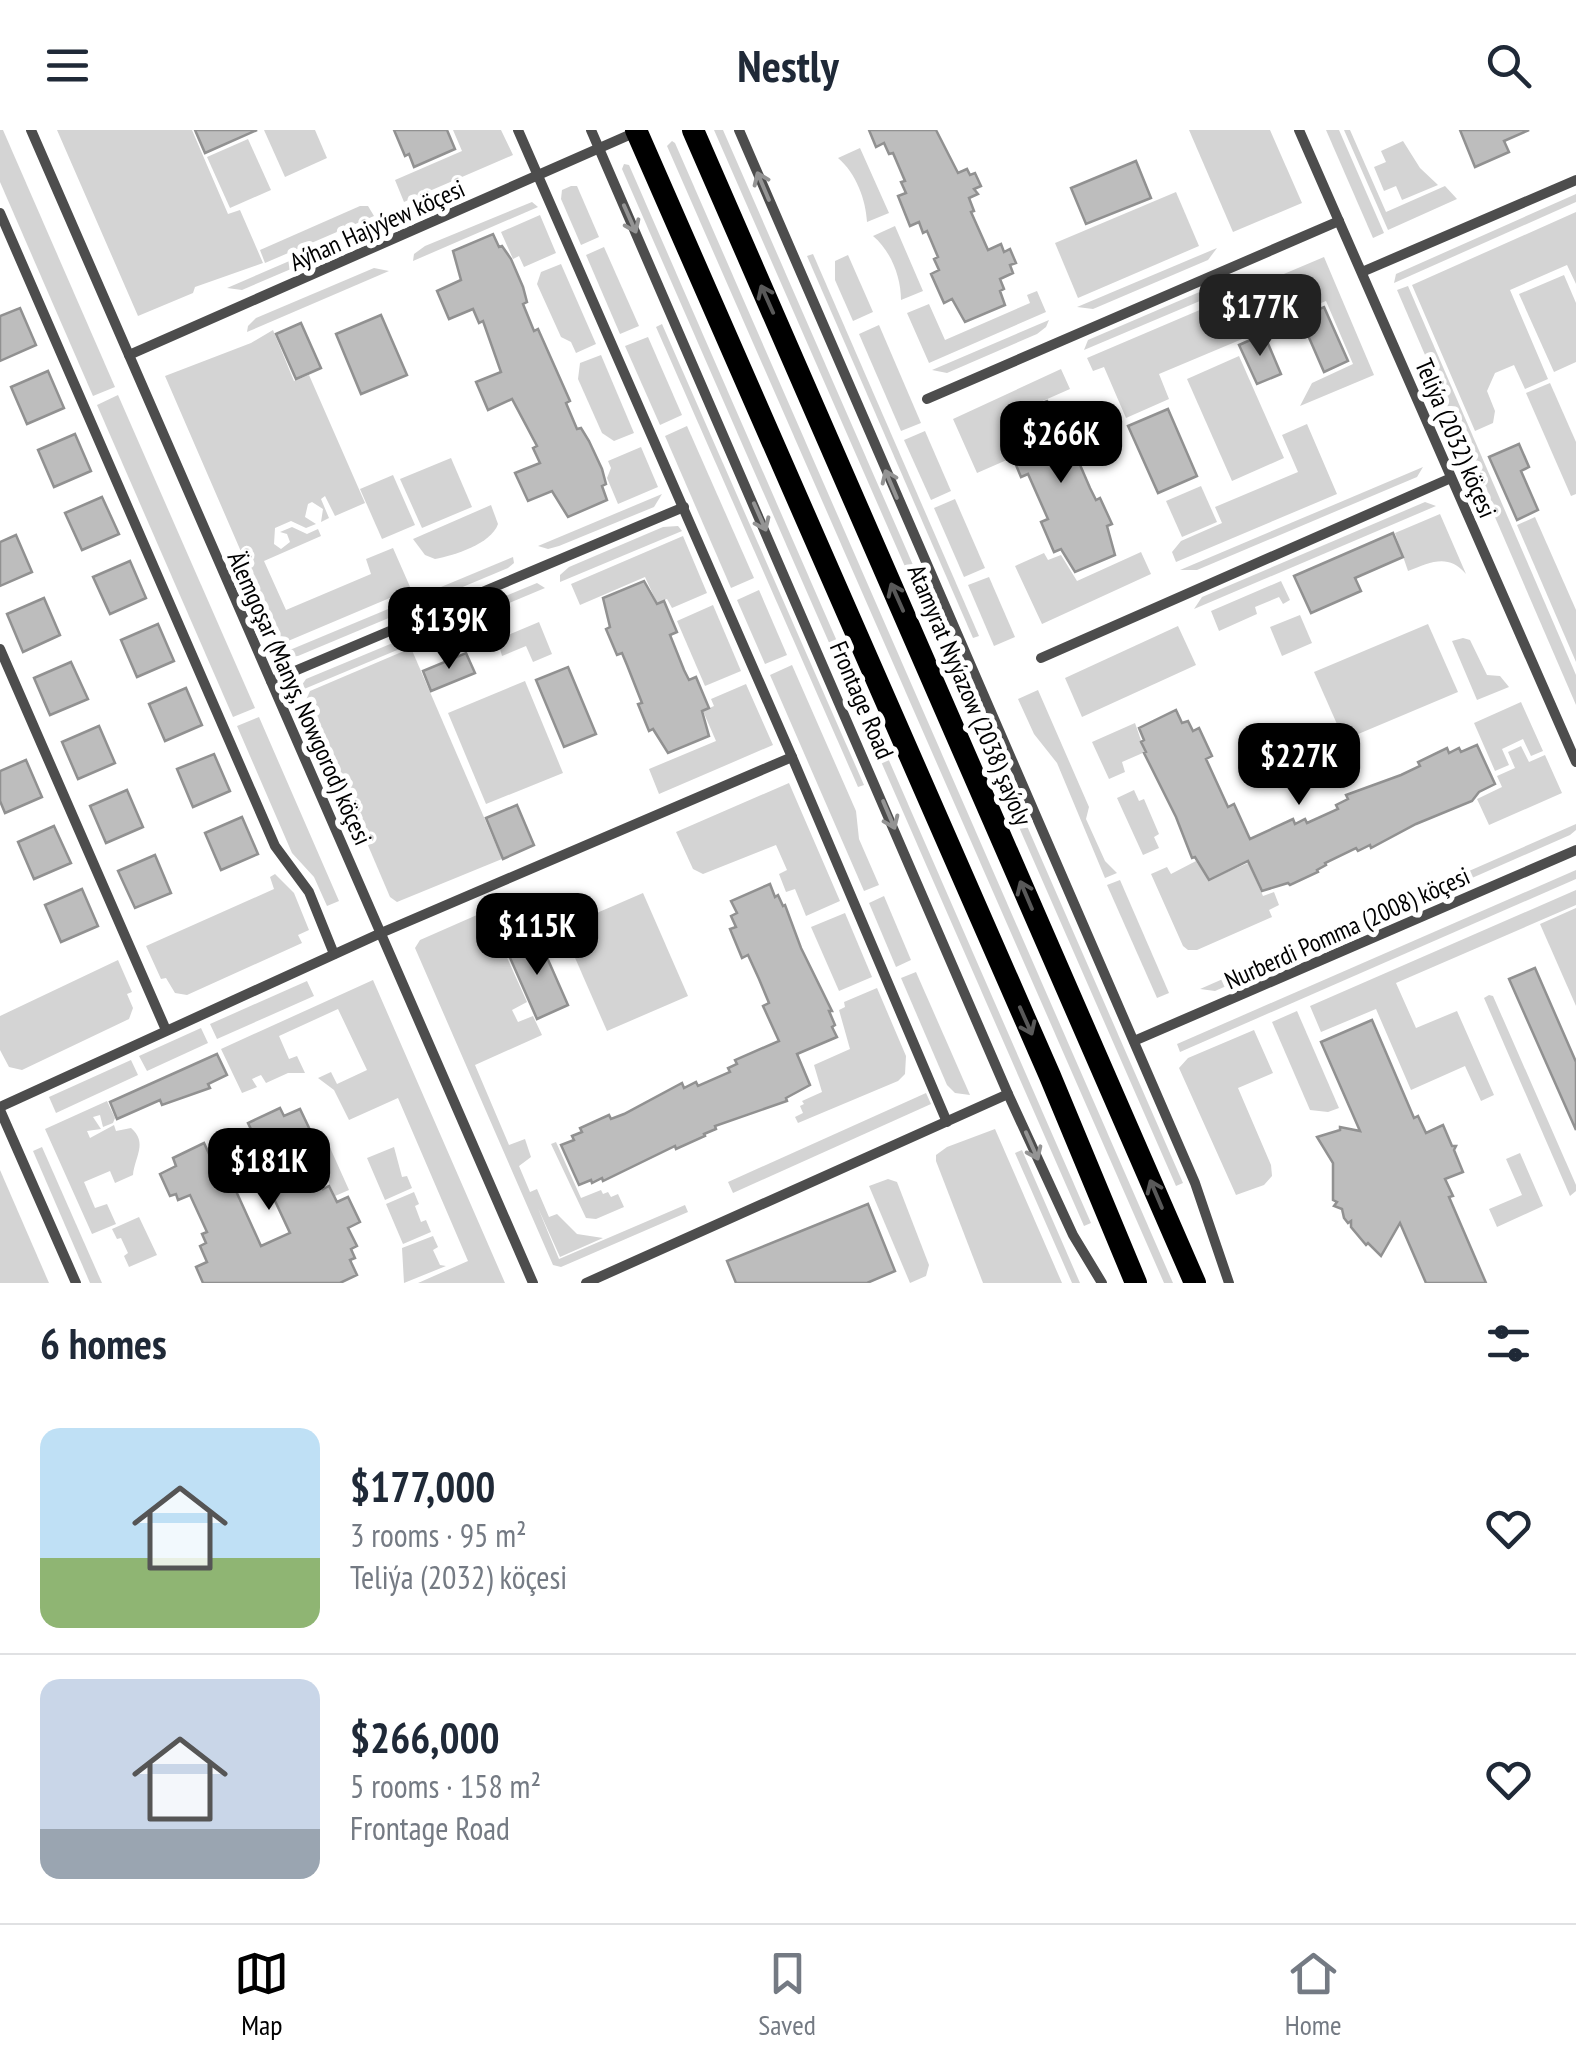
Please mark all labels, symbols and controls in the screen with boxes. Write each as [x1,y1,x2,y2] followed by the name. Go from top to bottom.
[737,36,839,94] text: Nestly
[40,38,95,93] icon: menu
[1481,38,1536,93] icon: search
[753,171,771,201] one-way arrow
[285,172,469,278] street label: Aýhan Hajyýew köçesi
[622,203,640,234] one-way arrow
[1190,274,1330,359] pin: $177K
[757,285,775,315] one-way arrow
[1221,285,1299,327] text: $177K
[1408,354,1504,522] street label: Teliýa (2032) köçesi
[991,401,1131,486] pin: $266K
[1022,412,1100,454] text: $266K
[881,469,899,500] one-way arrow
[752,501,770,532] one-way arrow
[221,546,379,850] street label: Älemgoşar (Manyş, Nowgorod) köçesi
[901,560,1040,831] street label: Atamyrat Nyýazow (2038) şaýoly
[887,582,905,613] one-way arrow
[379,587,519,672] pin: $139K
[410,598,488,640] text: $139K
[823,636,901,764] street label: Frontage Road
[1229,723,1369,808] pin: $227K
[1260,734,1338,776] text: $227K
[881,799,899,830] one-way arrow
[1220,860,1474,996] street label: Nurberdi Pomma (2008) köçesi
[1016,880,1034,911] one-way arrow
[467,893,607,978] pin: $115K
[498,904,576,946] text: $115K
[1018,1005,1036,1036] one-way arrow
[199,1128,339,1213] pin: $181K
[1024,1130,1042,1161] one-way arrow
[230,1139,308,1181] text: $181K
[1146,1179,1164,1210] one-way arrow
[40,1316,167,1371] text: 6 homes
[1481,1316,1536,1371] icon: filters
[350,1459,495,1514] text: $177,000
[120,1468,240,1588] icon: home
[1481,1501,1536,1556] icon: heart
[350,1514,527,1556] text: 3 rooms · 95 m²
[350,1556,567,1598] text: Teliýa (2032) köçesi
[350,1710,500,1765] text: $266,000
[120,1719,240,1839] icon: home
[1481,1752,1536,1807] icon: heart
[350,1765,541,1807] text: 5 rooms · 158 m²
[350,1807,510,1849] text: Frontage Road
[234,1946,289,2043] tab: Map
[758,1946,816,2043] tab: Saved
[1285,1946,1342,2043] tab: Home

